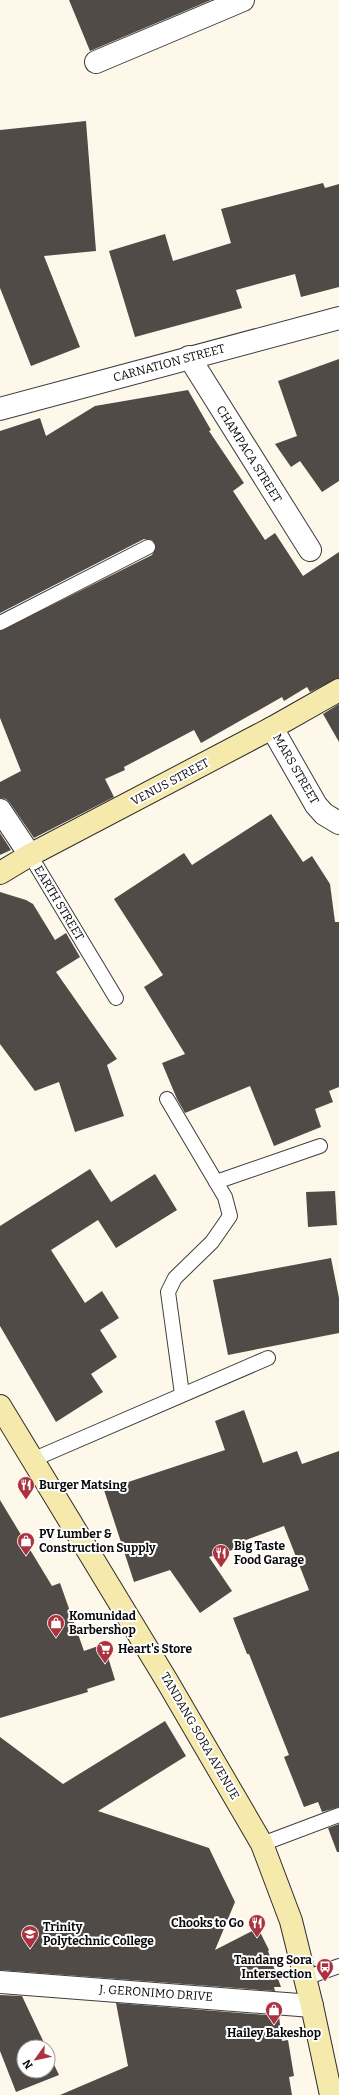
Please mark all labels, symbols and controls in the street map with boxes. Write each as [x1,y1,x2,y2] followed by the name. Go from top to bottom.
[112,341,226,385] street label: CARNATION STREET
[213,403,285,505] street label: CHAMPACA STREET
[270,731,322,807] street label: MARS STREET
[129,756,211,808] street label: VENUS STREET
[31,863,87,943] street label: EARTH STREET
[16,1475,36,1500] restaurant icon: Burger Matsing
[39,1478,127,1492] place label: Burger Matsing
[39,1527,156,1555] place label: PV Lumber & Construction Supply
[16,1531,36,1556] shop icon: PV Lumber & Construction Supply
[234,1539,304,1567] place label: Big Taste Food Garage
[211,1543,231,1568] restaurant icon: Big Taste Food Garage
[69,1609,137,1637] place label: Komunidad Barbershop
[46,1613,66,1638] shop icon: Komunidad Barbershop
[95,1639,115,1664] supermarket icon: Heart's Store
[118,1642,193,1656] place label: Heart's Store
[158,1670,242,1802] street label: TANDANG SORA AVENUE
[247,1913,267,1938] restaurant icon: Chooks to Go
[171,1916,244,1930] place label: Chooks to Go
[43,1920,154,1948] place label: Trinity Polytechnic College
[20,1924,40,1949] school or university icon: Trinity Polytechnic College
[234,1953,312,1981] place label: Tandang Sora Intersection
[315,1957,335,1982] bus stop icon: Tandang Sora Intersection
[98,1982,213,2004] street label: J. GERONIMO DRIVE
[264,2000,284,2025] shop icon: Hailey Bakeshop
[227,2026,321,2040] place label: Hailey Bakeshop
[16,2039,56,2079] north arrow
[20,2057,36,2071] text: N

